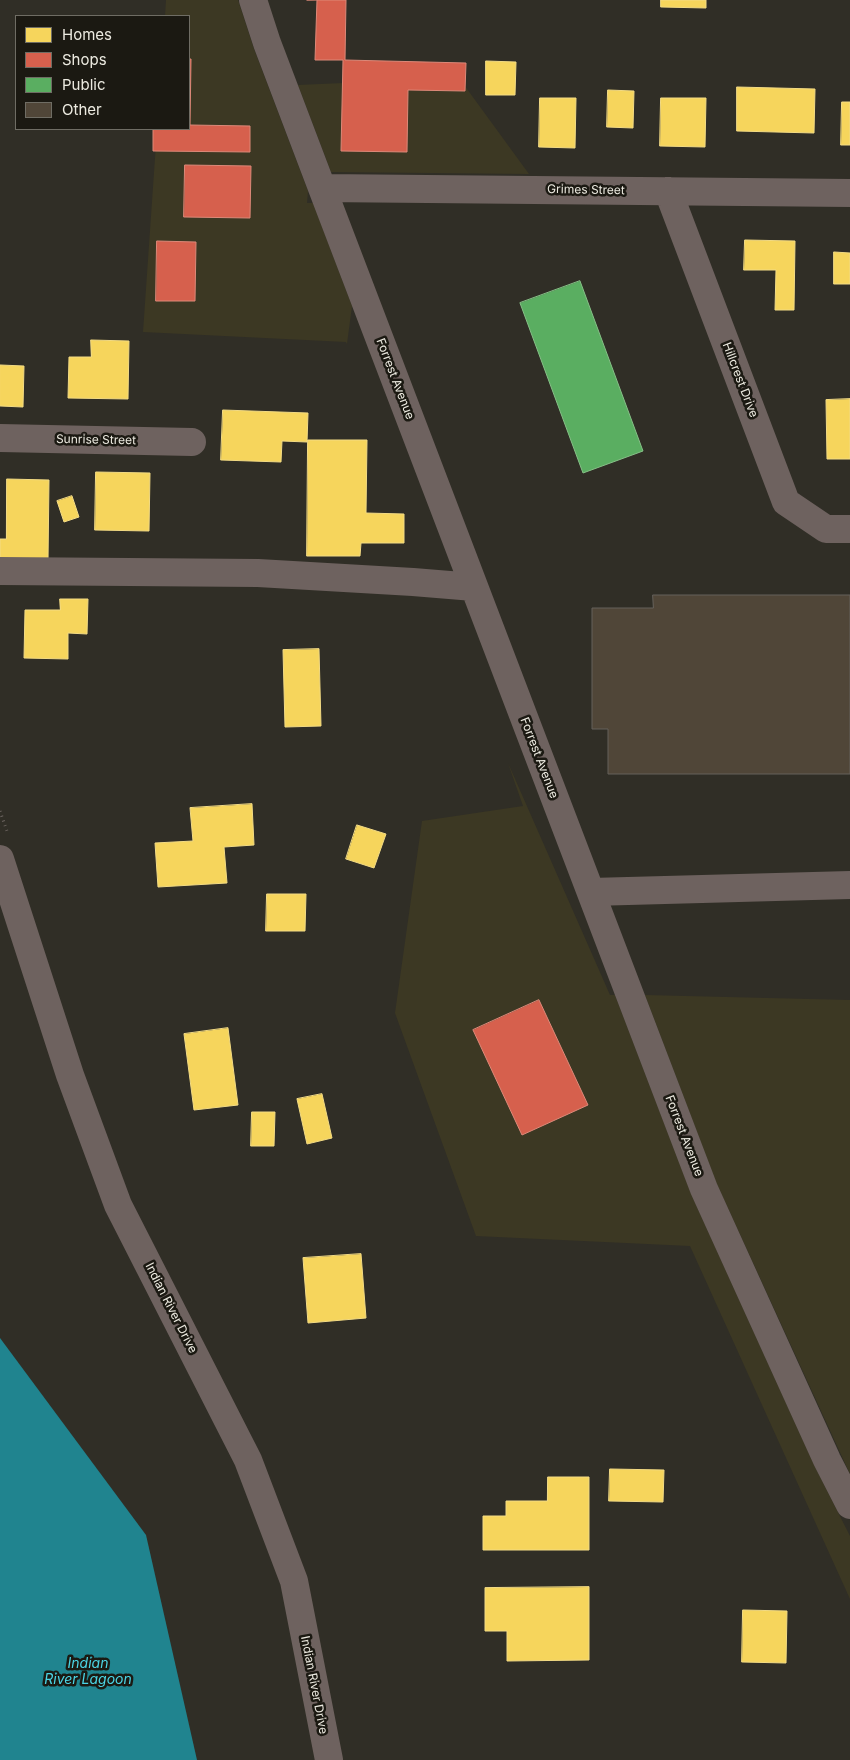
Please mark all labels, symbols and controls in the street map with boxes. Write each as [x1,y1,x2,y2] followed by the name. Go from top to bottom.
[15,15,190,130] legend
[62,25,112,44] text: Homes
[62,50,107,69] text: Shops
[62,75,105,94] text: Public
[62,100,102,119] text: Other
[547,182,625,198] street label: Grimes Street
[373,336,417,422] street label: Forrest Avenue
[719,340,761,420] street label: Hillcrest Drive
[56,432,136,448] street label: Sunrise Street
[517,715,561,801] street label: Forrest Avenue
[662,1093,706,1179] street label: Forrest Avenue
[142,1260,200,1356] street label: Indian River Drive
[297,1635,331,1735] street label: Indian River Drive
[44,1656,132,1688] water label: Indian River Lagoon

